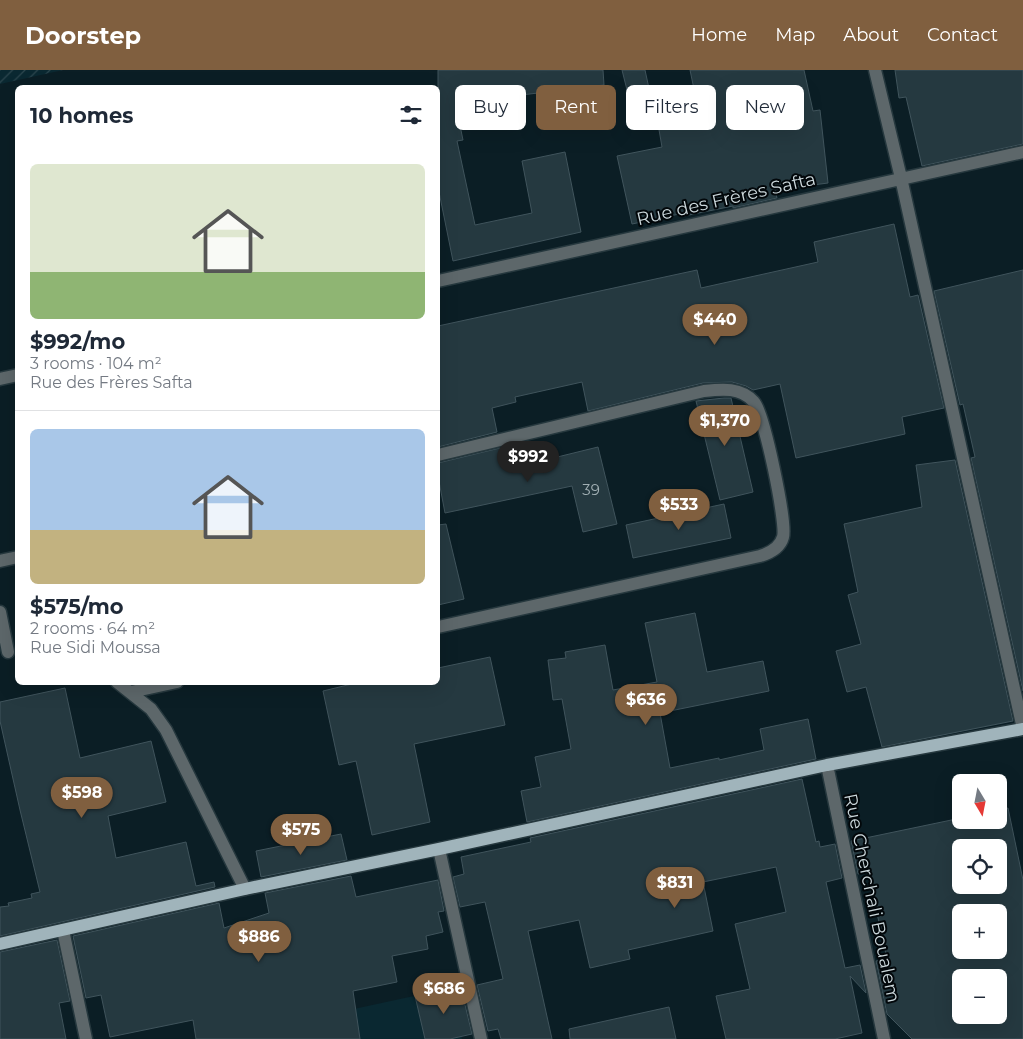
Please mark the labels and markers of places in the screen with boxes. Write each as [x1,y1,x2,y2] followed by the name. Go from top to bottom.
[685,304,745,346] pin: $440
[684,404,766,447] pin: $1,370
[498,440,558,483] pin: $992
[649,488,709,531] pin: $533
[616,684,676,726] pin: $636
[52,776,112,819] pin: $598
[271,814,331,856] pin: $575
[645,866,705,909] pin: $831
[229,920,289,963] pin: $886
[414,972,474,1015] pin: $686

